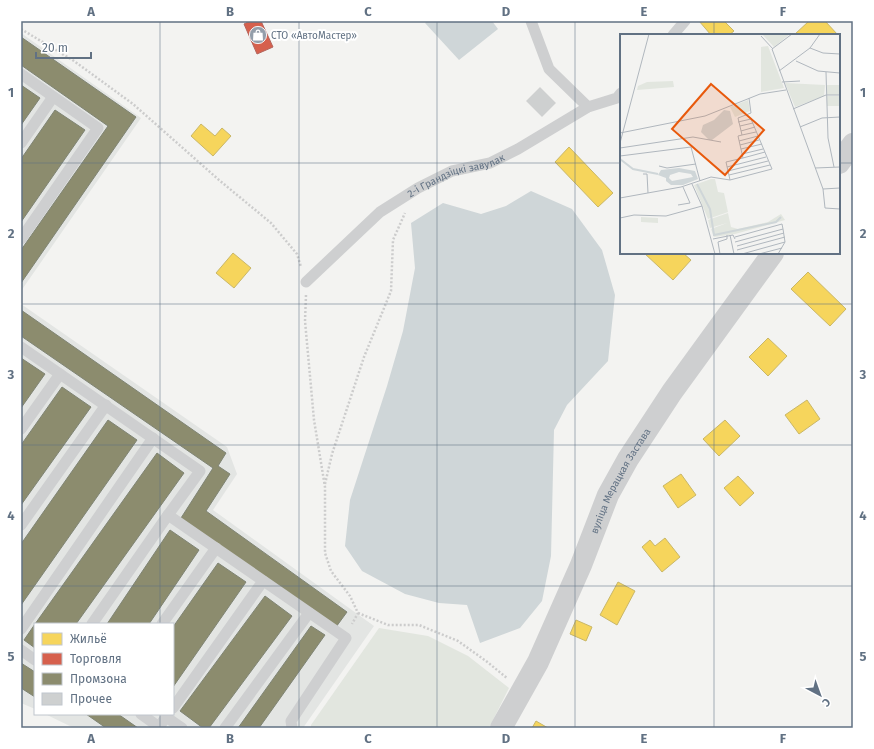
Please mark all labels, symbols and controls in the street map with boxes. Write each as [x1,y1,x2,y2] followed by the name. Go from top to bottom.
[86,4,95,19] text: A
[226,4,234,19] text: B
[364,4,372,19] text: C
[502,4,511,19] text: D
[641,4,648,19] text: E
[780,4,787,19] text: F
[248,25,268,45] shop icon: СТО «АвтоМастер»
[271,30,357,42] place label: СТО «АвтоМастер»
[36,34,91,60] scale bar
[620,34,840,254] inset map
[42,41,68,55] text: 20 m
[8,85,14,100] text: 1
[860,85,866,100] text: 1
[405,151,508,200] street label: 2-і Грандзіцкі завулак
[8,226,15,241] text: 2
[860,226,867,241] text: 2
[7,367,15,382] text: 3
[859,367,867,382] text: 3
[589,426,654,536] street label: вуліца Мерацкая Застава
[7,508,15,523] text: 4
[859,508,867,523] text: 4
[34,623,174,715] legend
[70,632,107,646] text: Жильё
[8,649,15,664] text: 5
[860,649,867,664] text: 5
[70,652,122,666] text: Торговля
[70,672,127,686] text: Промзона
[800,675,840,715] north arrow
[70,692,112,706] text: Прочее
[819,695,833,710] text: С
[86,731,95,746] text: A
[226,731,234,746] text: B
[364,731,372,746] text: C
[502,731,511,746] text: D
[641,731,648,746] text: E
[780,731,787,746] text: F

